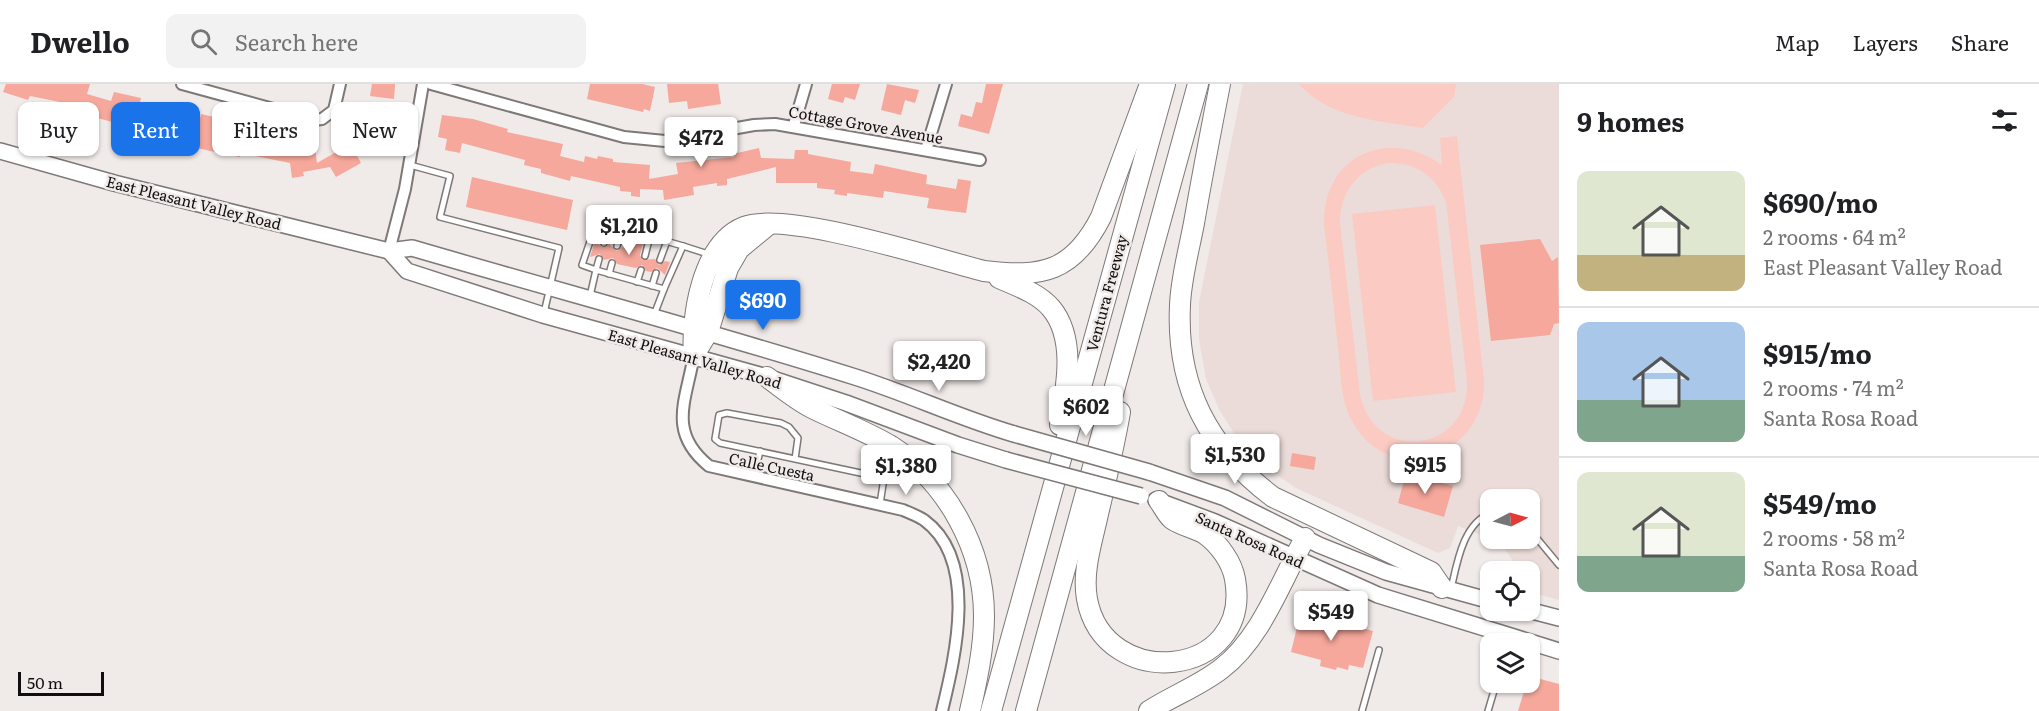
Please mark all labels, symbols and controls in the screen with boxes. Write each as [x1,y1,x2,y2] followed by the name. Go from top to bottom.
[166,14,586,68] search box
[30,20,130,62] text: Dwello
[187,25,220,58] icon: search
[235,25,358,58] text: Search here
[1775,26,1820,57] text: Map
[1853,26,1918,57] text: Layers
[1951,26,2009,57] text: Share
[787,99,945,149] street label: Cottage Grove Avenue
[1577,101,1684,140] text: 9 homes
[18,102,99,156] chip: Buy
[111,102,200,156] chip: Rent
[212,102,319,156] chip: Filters
[331,102,418,156] chip: New
[1988,104,2021,137] icon: filters
[665,117,737,168] pin: $472
[678,121,724,151] text: $472
[104,169,284,235] street label: East Pleasant Valley Road
[1763,182,1878,221] text: $690/mo
[1625,195,1697,267] icon: home
[580,205,678,256] pin: $1,210
[600,209,658,239] text: $1,210
[1763,221,1906,251] text: 2 rooms · 64 m²
[1079,232,1133,354] street label: Ventura Freeway
[1763,251,2003,281] text: East Pleasant Valley Road
[727,280,799,331] pin: $690
[739,284,787,314] text: $690
[605,322,785,394] street label: East Pleasant Valley Road
[1763,333,1872,372] text: $915/mo
[890,341,988,392] pin: $2,420
[907,345,971,375] text: $2,420
[1625,346,1697,418] icon: home
[1763,372,1904,402] text: 2 rooms · 74 m²
[1050,386,1122,437] pin: $602
[1063,390,1109,420] text: $602
[1763,402,1918,432] text: Santa Rosa Road
[1186,434,1284,485] pin: $1,530
[1205,438,1265,468] text: $1,530
[1389,444,1461,495] pin: $915
[857,445,955,496] pin: $1,380
[727,446,818,486] street label: Calle Cuesta
[1404,448,1446,478] text: $915
[875,449,937,479] text: $1,380
[1763,483,1877,522] text: $549/mo
[1480,489,1540,549] north arrow
[1480,489,1540,693] map controls
[1625,496,1697,568] icon: home
[1192,505,1308,573] street label: Santa Rosa Road
[1763,522,1905,552] text: 2 rooms · 58 m²
[1763,552,1918,582] text: Santa Rosa Road
[1480,561,1540,621] button: locate
[1295,591,1367,642] pin: $549
[1308,595,1354,625] text: $549
[1480,633,1540,693] button: layers
[18,669,104,696] scale bar
[27,670,63,694] text: 50 m

